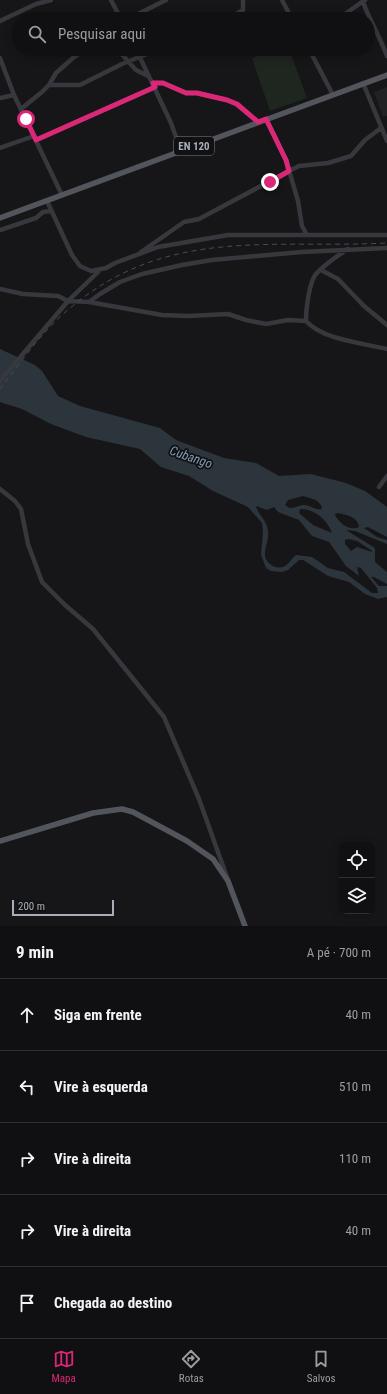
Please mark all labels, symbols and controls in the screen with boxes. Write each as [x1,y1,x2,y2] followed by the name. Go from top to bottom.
[12,12,375,56] search box
[26,23,48,45] icon: search
[58,25,146,43] text: Pesquisar aqui
[17,110,35,128] route start
[174,137,214,155] road number: EN 120
[261,173,279,191] route end
[168,443,214,471] water label: Cubango
[339,842,375,914] map controls
[339,842,375,878] button: locate
[339,878,375,914] button: layers
[12,898,114,917] scale bar
[18,900,45,913] text: 200 m
[16,942,54,962] text: 9 min
[307,945,371,960] text: A pé · 700 m
[16,1004,38,1026] icon: ahead
[54,1006,142,1024] text: Siga em frente
[345,1007,371,1022] text: 40 m
[16,1076,38,1098] icon: left
[54,1078,148,1096] text: Vire à esquerda
[339,1079,371,1094] text: 510 m
[16,1148,38,1170] icon: right
[54,1150,131,1168] text: Vire à direita
[339,1151,371,1166] text: 110 m
[16,1220,38,1242] icon: right
[54,1222,131,1240] text: Vire à direita
[345,1223,371,1238] text: 40 m
[16,1292,38,1314] icon: arrive
[54,1294,172,1312] text: Chegada ao destino
[52,1348,76,1385] tab: Mapa
[179,1348,204,1385] tab: Rotas
[307,1348,335,1385] tab: Salvos

